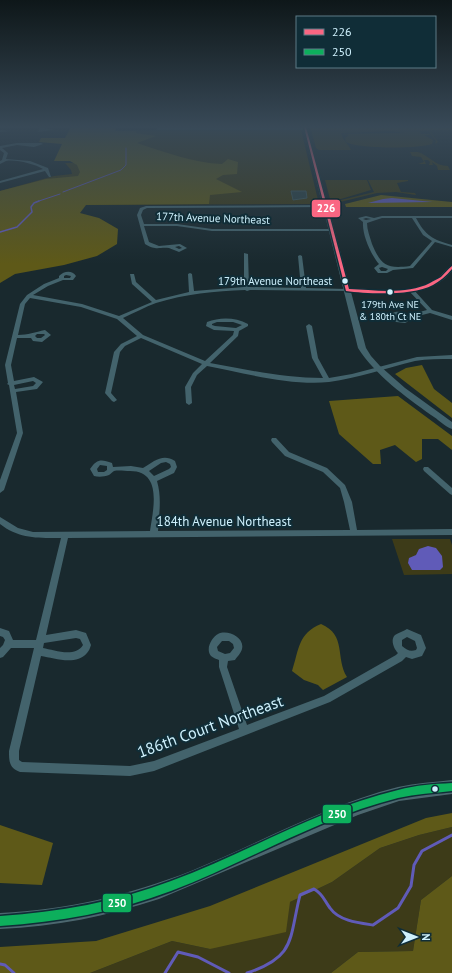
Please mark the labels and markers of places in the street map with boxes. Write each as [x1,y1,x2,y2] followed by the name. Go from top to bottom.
[340,276,350,286] unlabelled marker
[385,287,395,297] marker: 179th Ave NE & 180th Ct NE
[359,298,421,323] place label: 179th Ave NE & 180th Ct NE
[430,784,440,794] unlabelled marker

